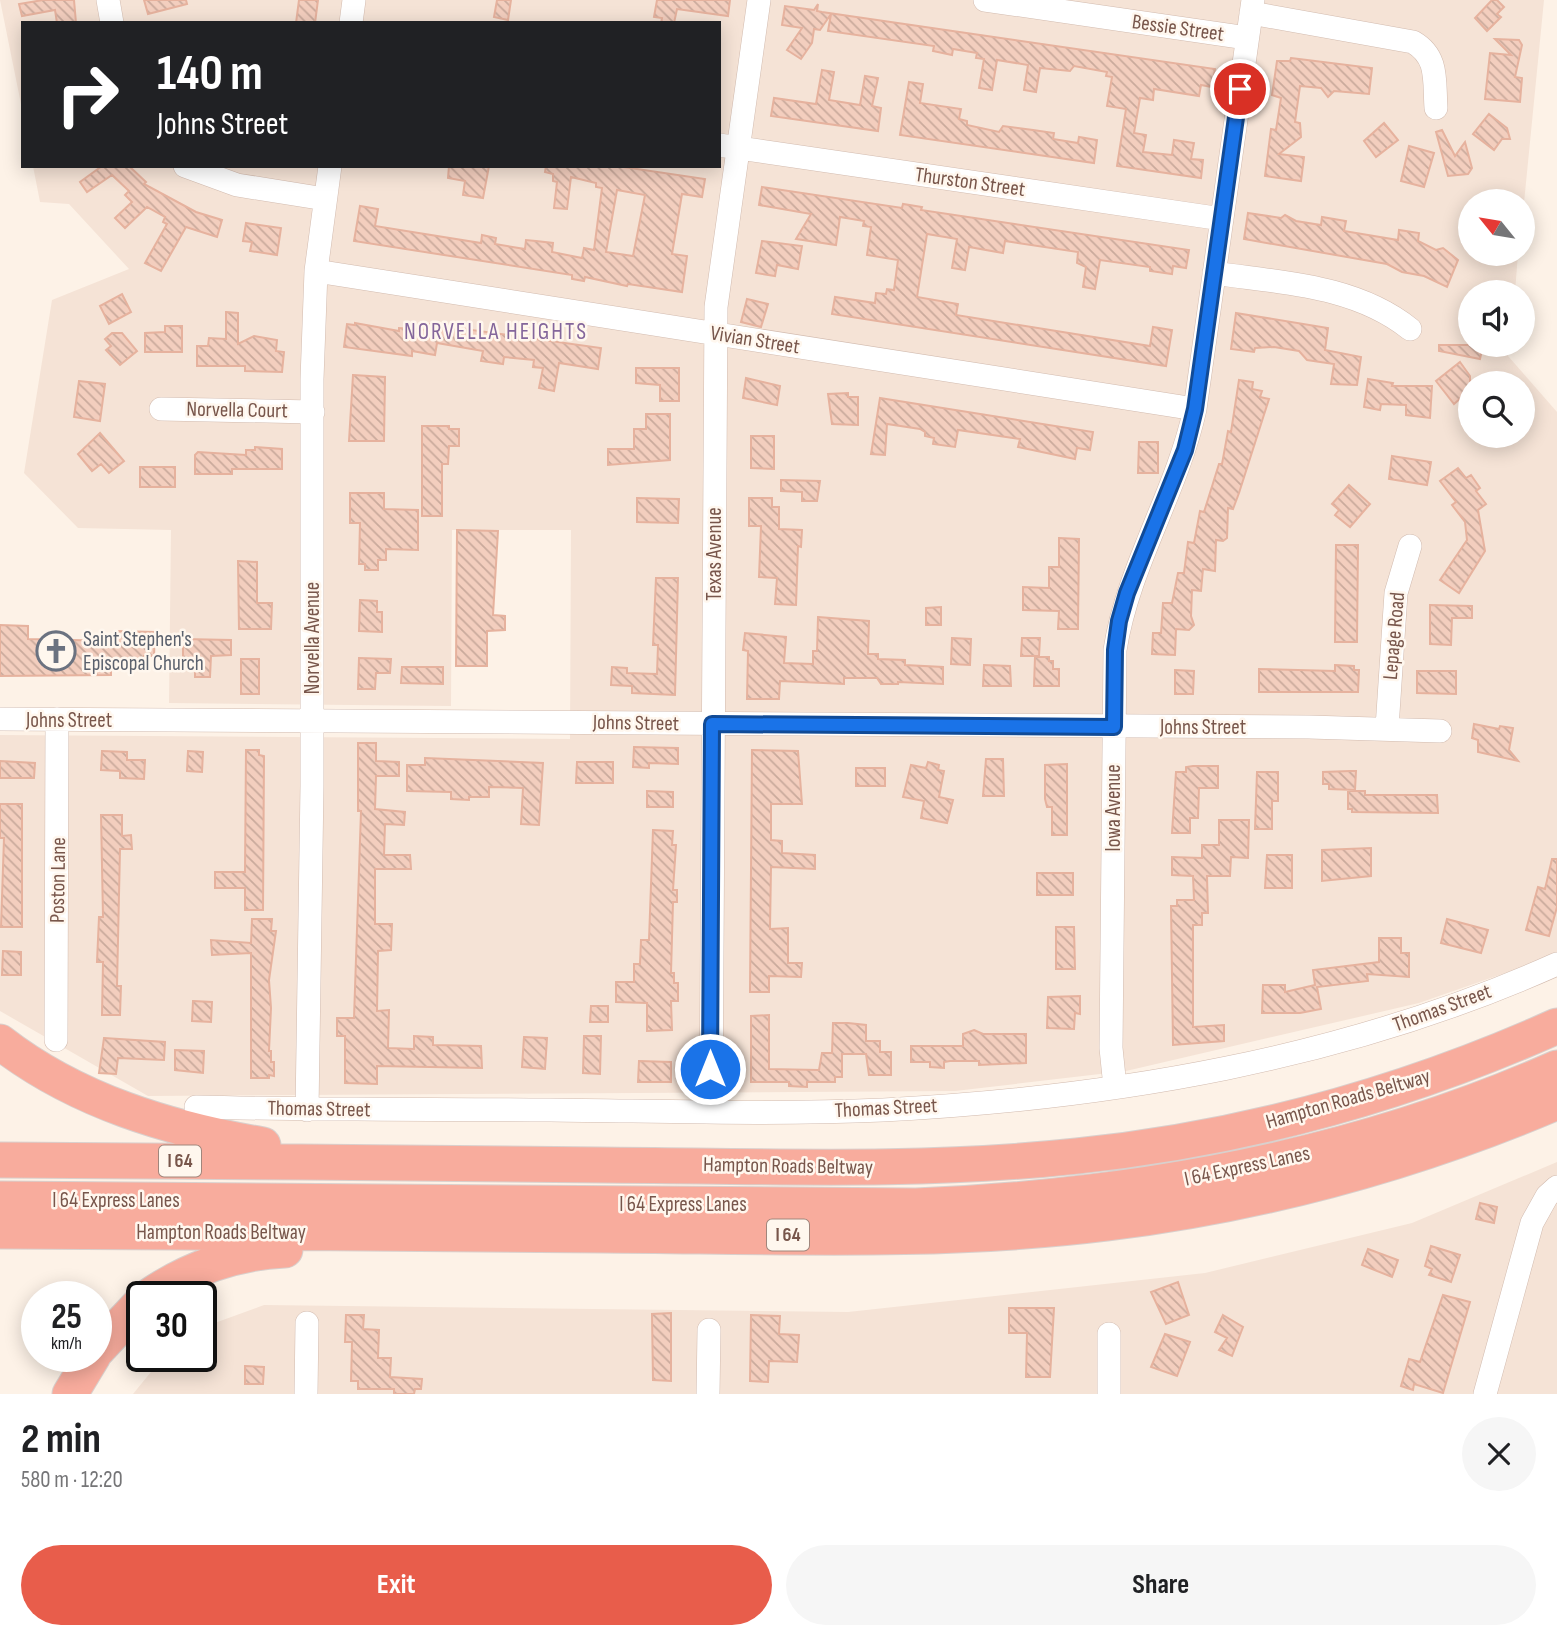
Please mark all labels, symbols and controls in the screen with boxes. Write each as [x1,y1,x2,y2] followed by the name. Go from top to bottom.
[1130,9,1226,47] street label: Bessie Street
[157,45,263,104] text: 140 m
[42,49,133,140] icon: right
[1210,59,1270,119] pin
[1221,70,1259,108] icon: arrive
[157,105,288,144] text: Johns Street
[913,162,1027,202] street label: Thurston Street
[1458,189,1535,266] north arrow
[1458,189,1535,448] map controls
[1458,280,1535,357] button: sound
[404,318,588,346] district label: NORVELLA HEIGHTS
[709,321,801,359] street label: Vivian Street
[1458,371,1535,448] button: search
[186,397,288,423] street label: Norvella Court
[702,507,727,601] street label: Texas Avenue
[300,582,325,694] street label: Norvella Avenue
[1378,591,1410,681] street label: Lepage Road
[83,627,204,676] place label: Saint Stephen's Episcopal Church
[35,630,77,672] church icon: Saint Stephen's Episcopal Church
[25,708,112,733] street label: Johns Street
[592,710,679,736] street label: Johns Street
[1159,715,1246,740] street label: Johns Street
[1101,764,1126,852] street label: Iowa Avenue
[45,837,71,923] street label: Poston Lane
[1389,979,1495,1037] street label: Thomas Street
[673,1032,747,1106] position arrow
[1263,1064,1433,1134] street label: Hampton Roads Beltway
[834,1093,938,1123] street label: Thomas Street
[267,1096,371,1122] street label: Thomas Street
[1182,1141,1312,1191] street label: I 64 Express Lanes
[159,1146,201,1176] road number: I 64
[703,1152,873,1180] street label: Hampton Roads Beltway
[52,1188,180,1213] street label: I 64 Express Lanes
[619,1192,747,1217] street label: I 64 Express Lanes
[767,1219,809,1250] road number: I 64
[136,1220,306,1245] street label: Hampton Roads Beltway
[126,1281,217,1372] speed limit sign: 30
[51,1296,82,1339] text: 25
[51,1333,82,1354] text: km/h
[21,1414,101,1465] text: 2 min
[1462,1417,1536,1491] button: close
[21,1466,123,1494] text: 580 m · 12:20
[21,1545,772,1625] button: Exit
[786,1545,1536,1625] button: Share

